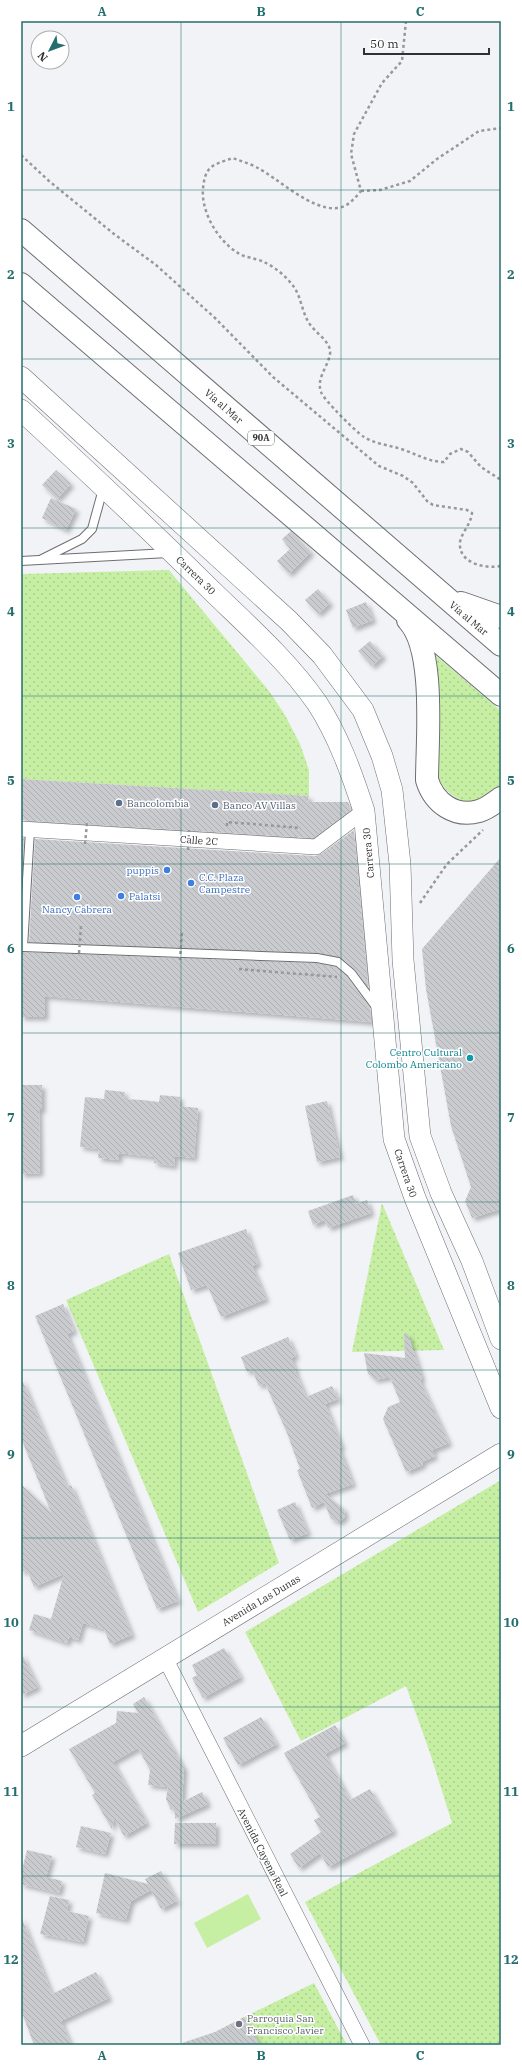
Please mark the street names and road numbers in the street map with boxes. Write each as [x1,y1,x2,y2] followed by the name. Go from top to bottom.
[202,386,246,427] street label: Vía al Mar
[248,431,274,445] road number: 90A
[173,553,218,597] street label: Carrera 30
[447,598,491,639] street label: Vía al Mar
[360,827,377,879] street label: Carrera 30
[180,833,218,848] street label: Calle 2C
[391,1147,420,1199] street label: Carrera 30
[220,1572,303,1629] street label: Avenida Las Dunas
[235,1806,291,1899] street label: Avenida Cayena Real

